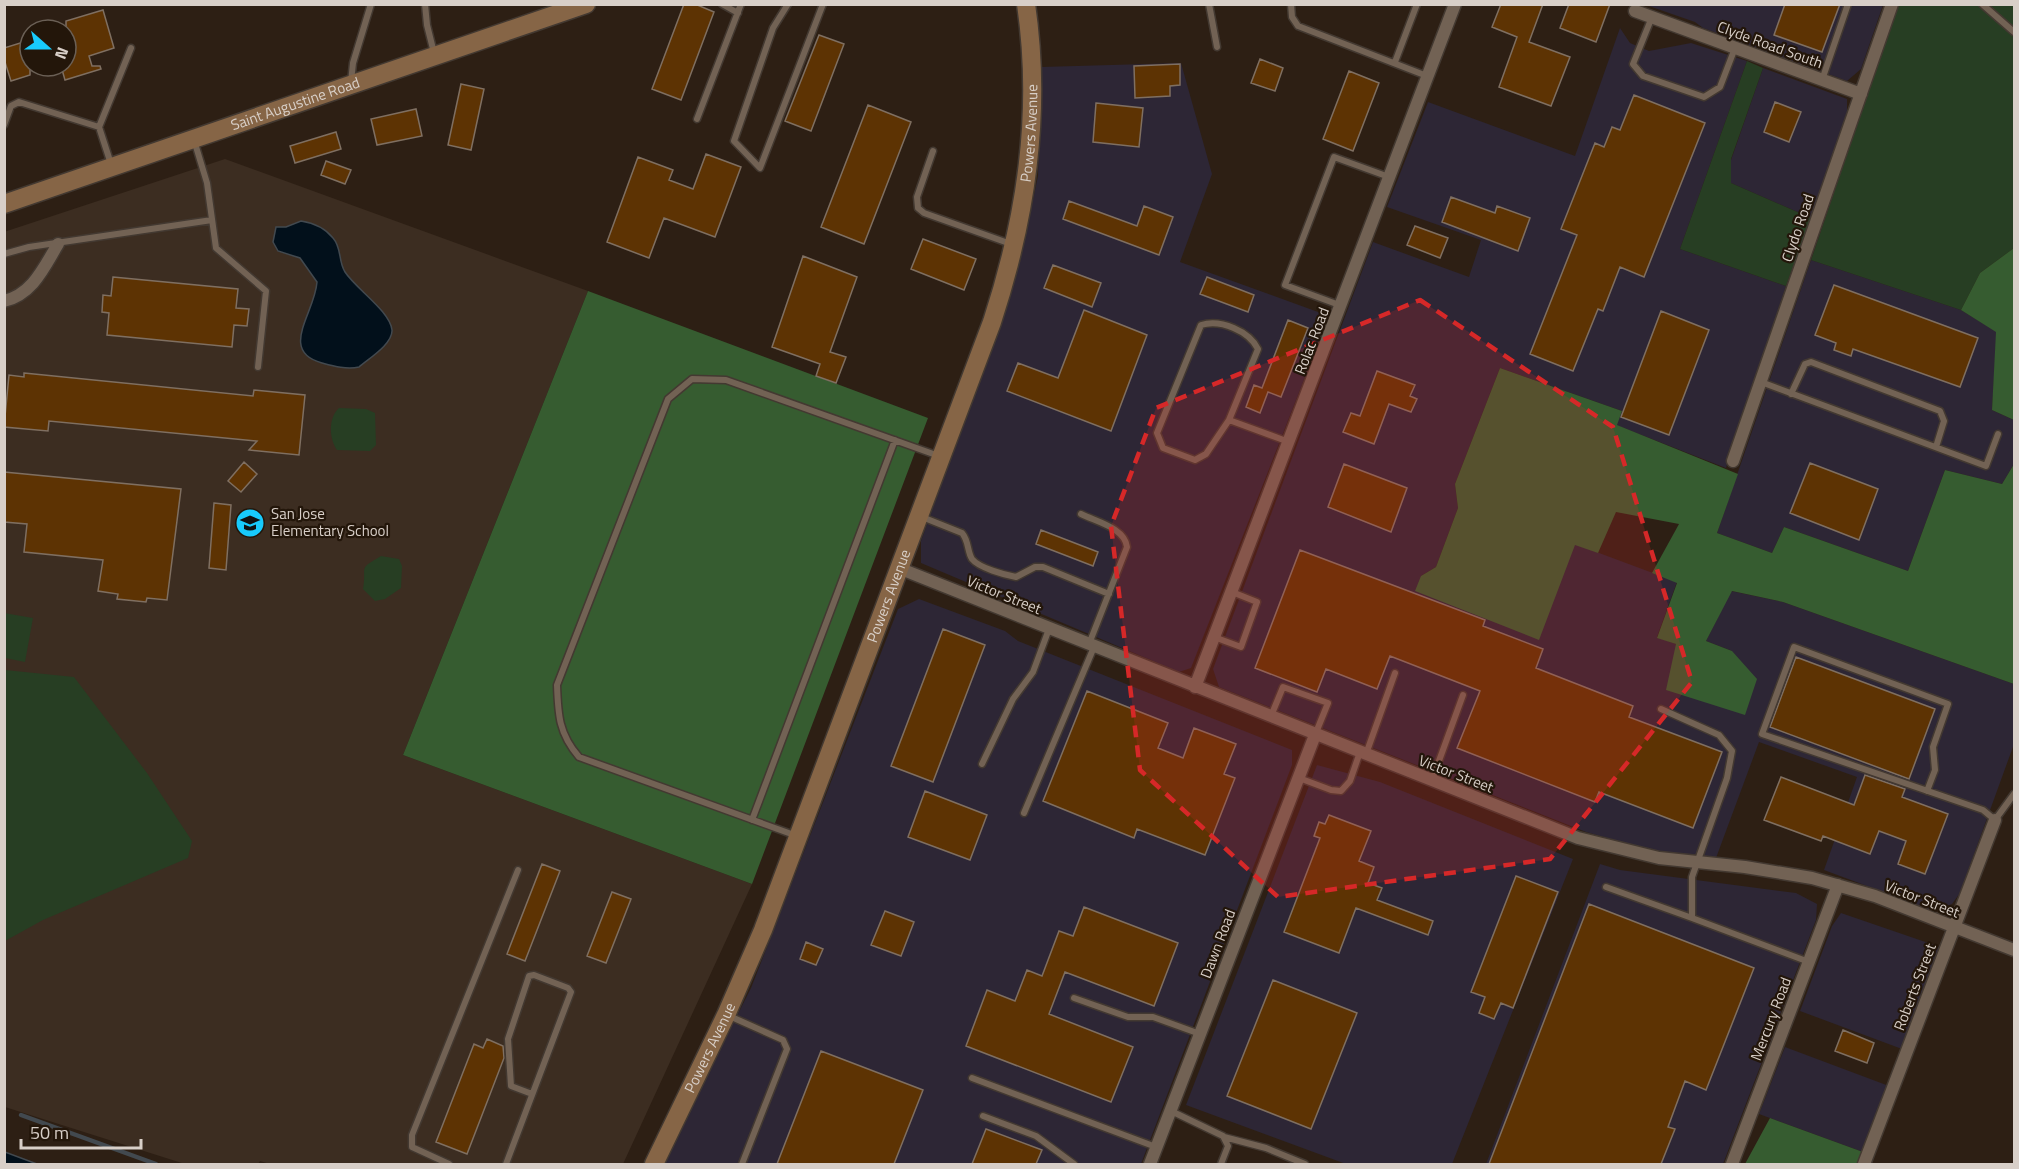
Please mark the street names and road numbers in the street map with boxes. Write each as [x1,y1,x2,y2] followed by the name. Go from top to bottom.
[1714,15,1826,74] street label: Clyde Road South
[227,71,363,136] street label: Saint Augustine Road
[1014,84,1043,184] street label: Powers Avenue
[1775,191,1820,265] street label: Clydo Road
[1288,304,1335,378] street label: Rolac Road
[860,546,916,646] street label: Powers Avenue
[963,569,1046,620] street label: Victor Street
[1415,749,1498,799] street label: Victor Street
[1881,874,1964,924] street label: Victor Street
[1194,906,1241,982] street label: Dawn Road
[1887,939,1942,1034] street label: Roberts Street
[1744,974,1797,1064] street label: Mercury Road
[678,999,741,1097] street label: Powers Avenue

